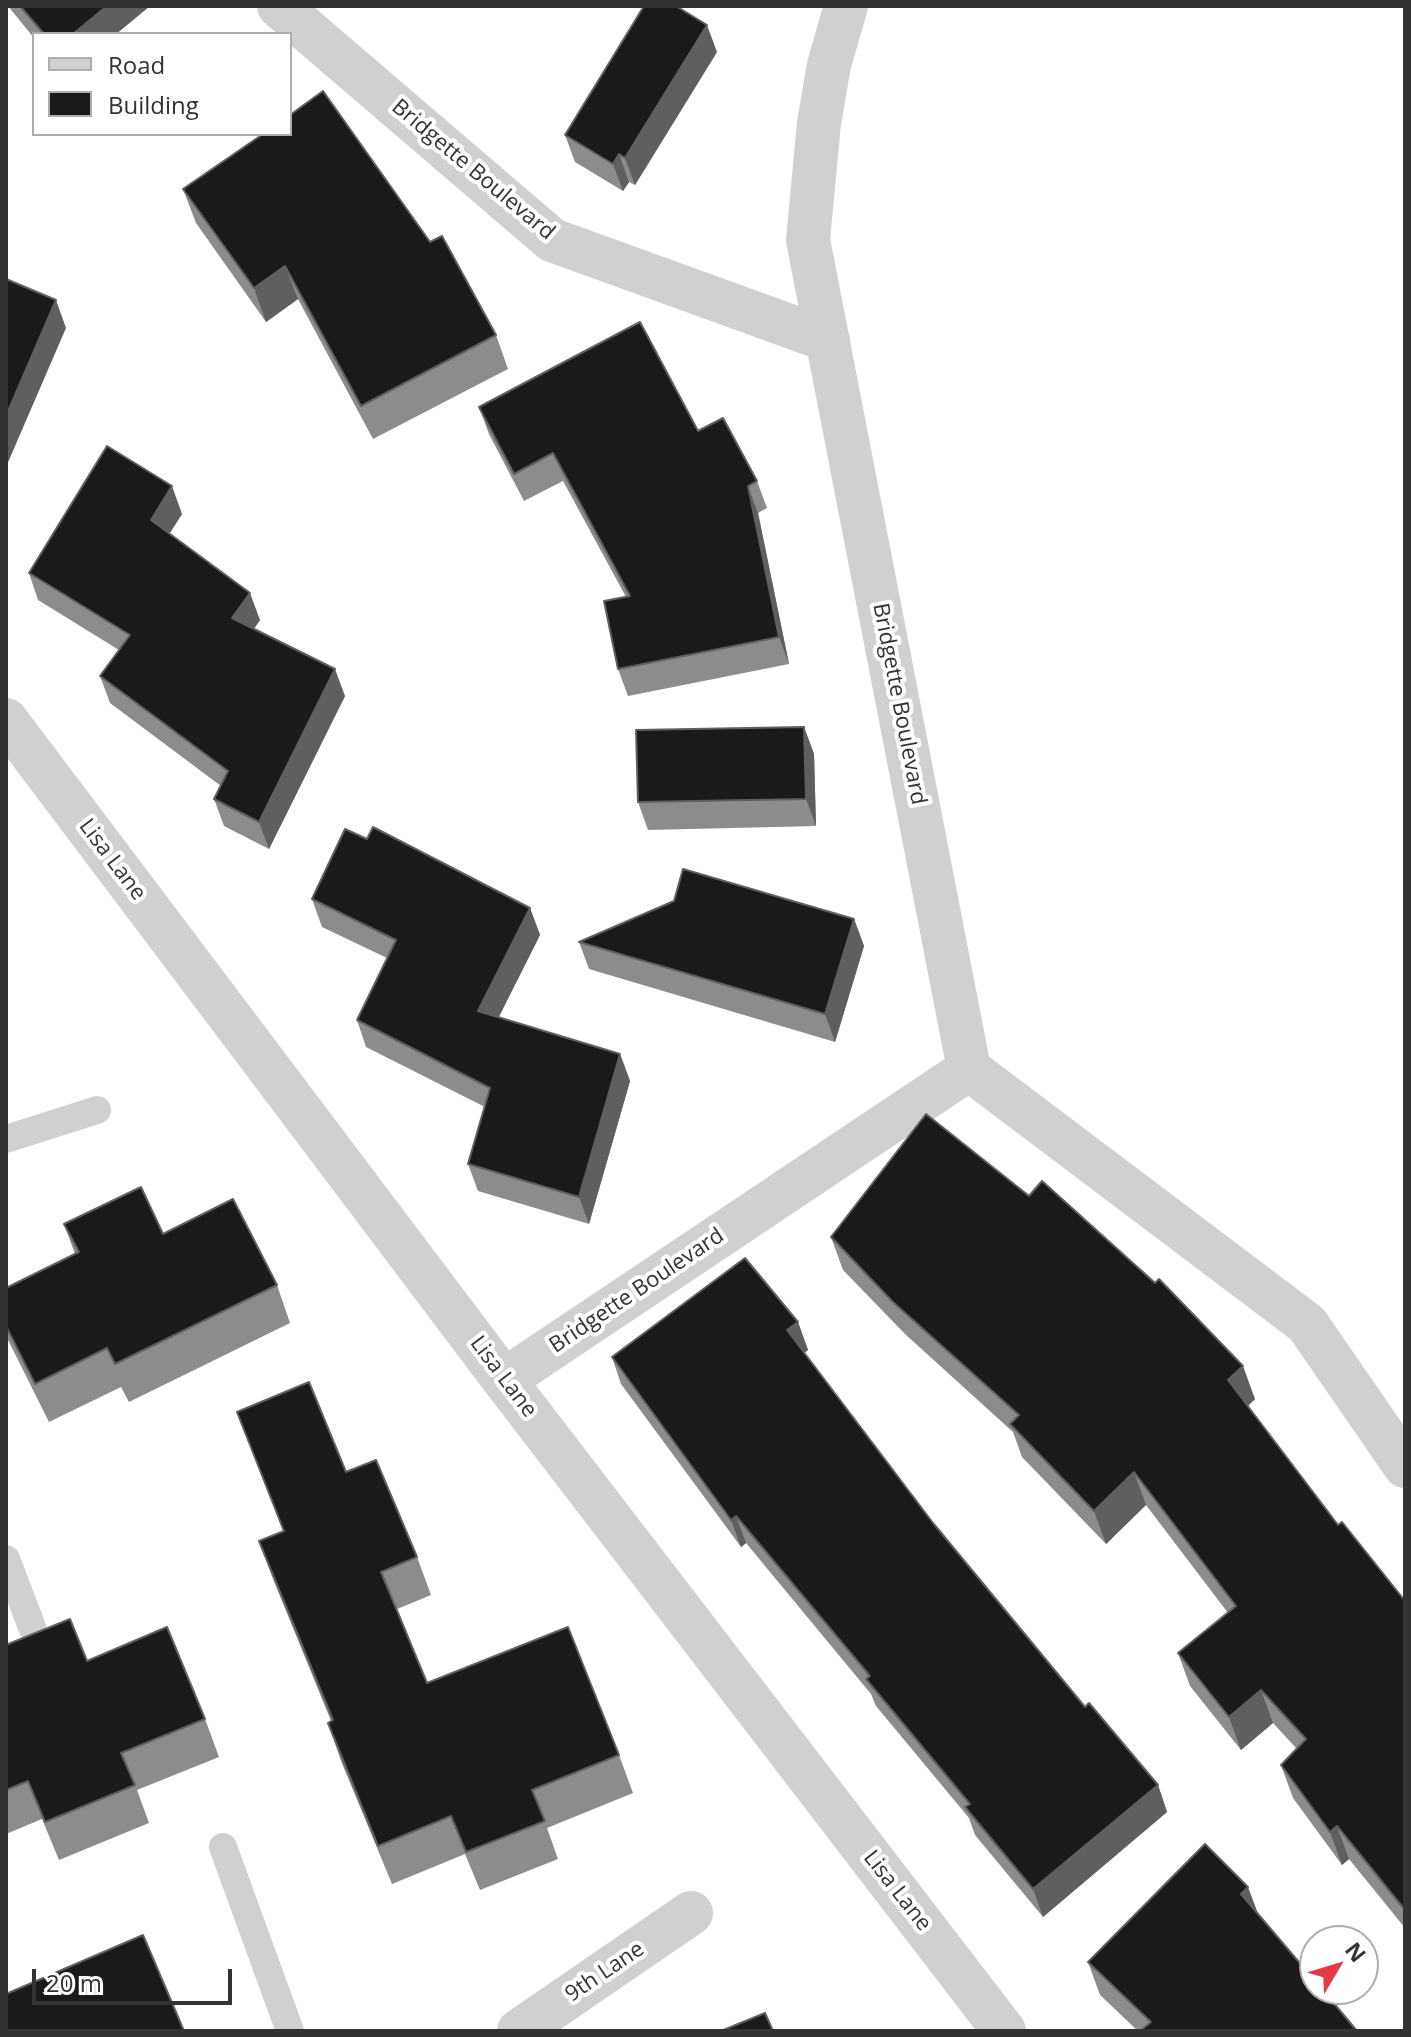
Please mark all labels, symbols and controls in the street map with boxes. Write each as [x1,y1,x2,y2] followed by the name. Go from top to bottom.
[32,32,292,136] legend
[108,48,165,81] text: Road
[108,88,199,121] text: Building
[386,94,560,246] street label: Bridgette Boulevard
[867,601,931,807] street label: Bridgette Boulevard
[73,814,151,906] street label: Lisa Lane
[545,1223,729,1359] street label: Bridgette Boulevard
[464,1331,542,1423] street label: Lisa Lane
[857,1845,937,1937] street label: Lisa Lane
[1299,1925,1379,2005] north arrow
[1339,1935,1374,1968] text: N
[561,1936,649,2008] street label: 9th Lane
[36,1953,236,2003] scale bar
[46,1966,102,1999] text: 20 m

